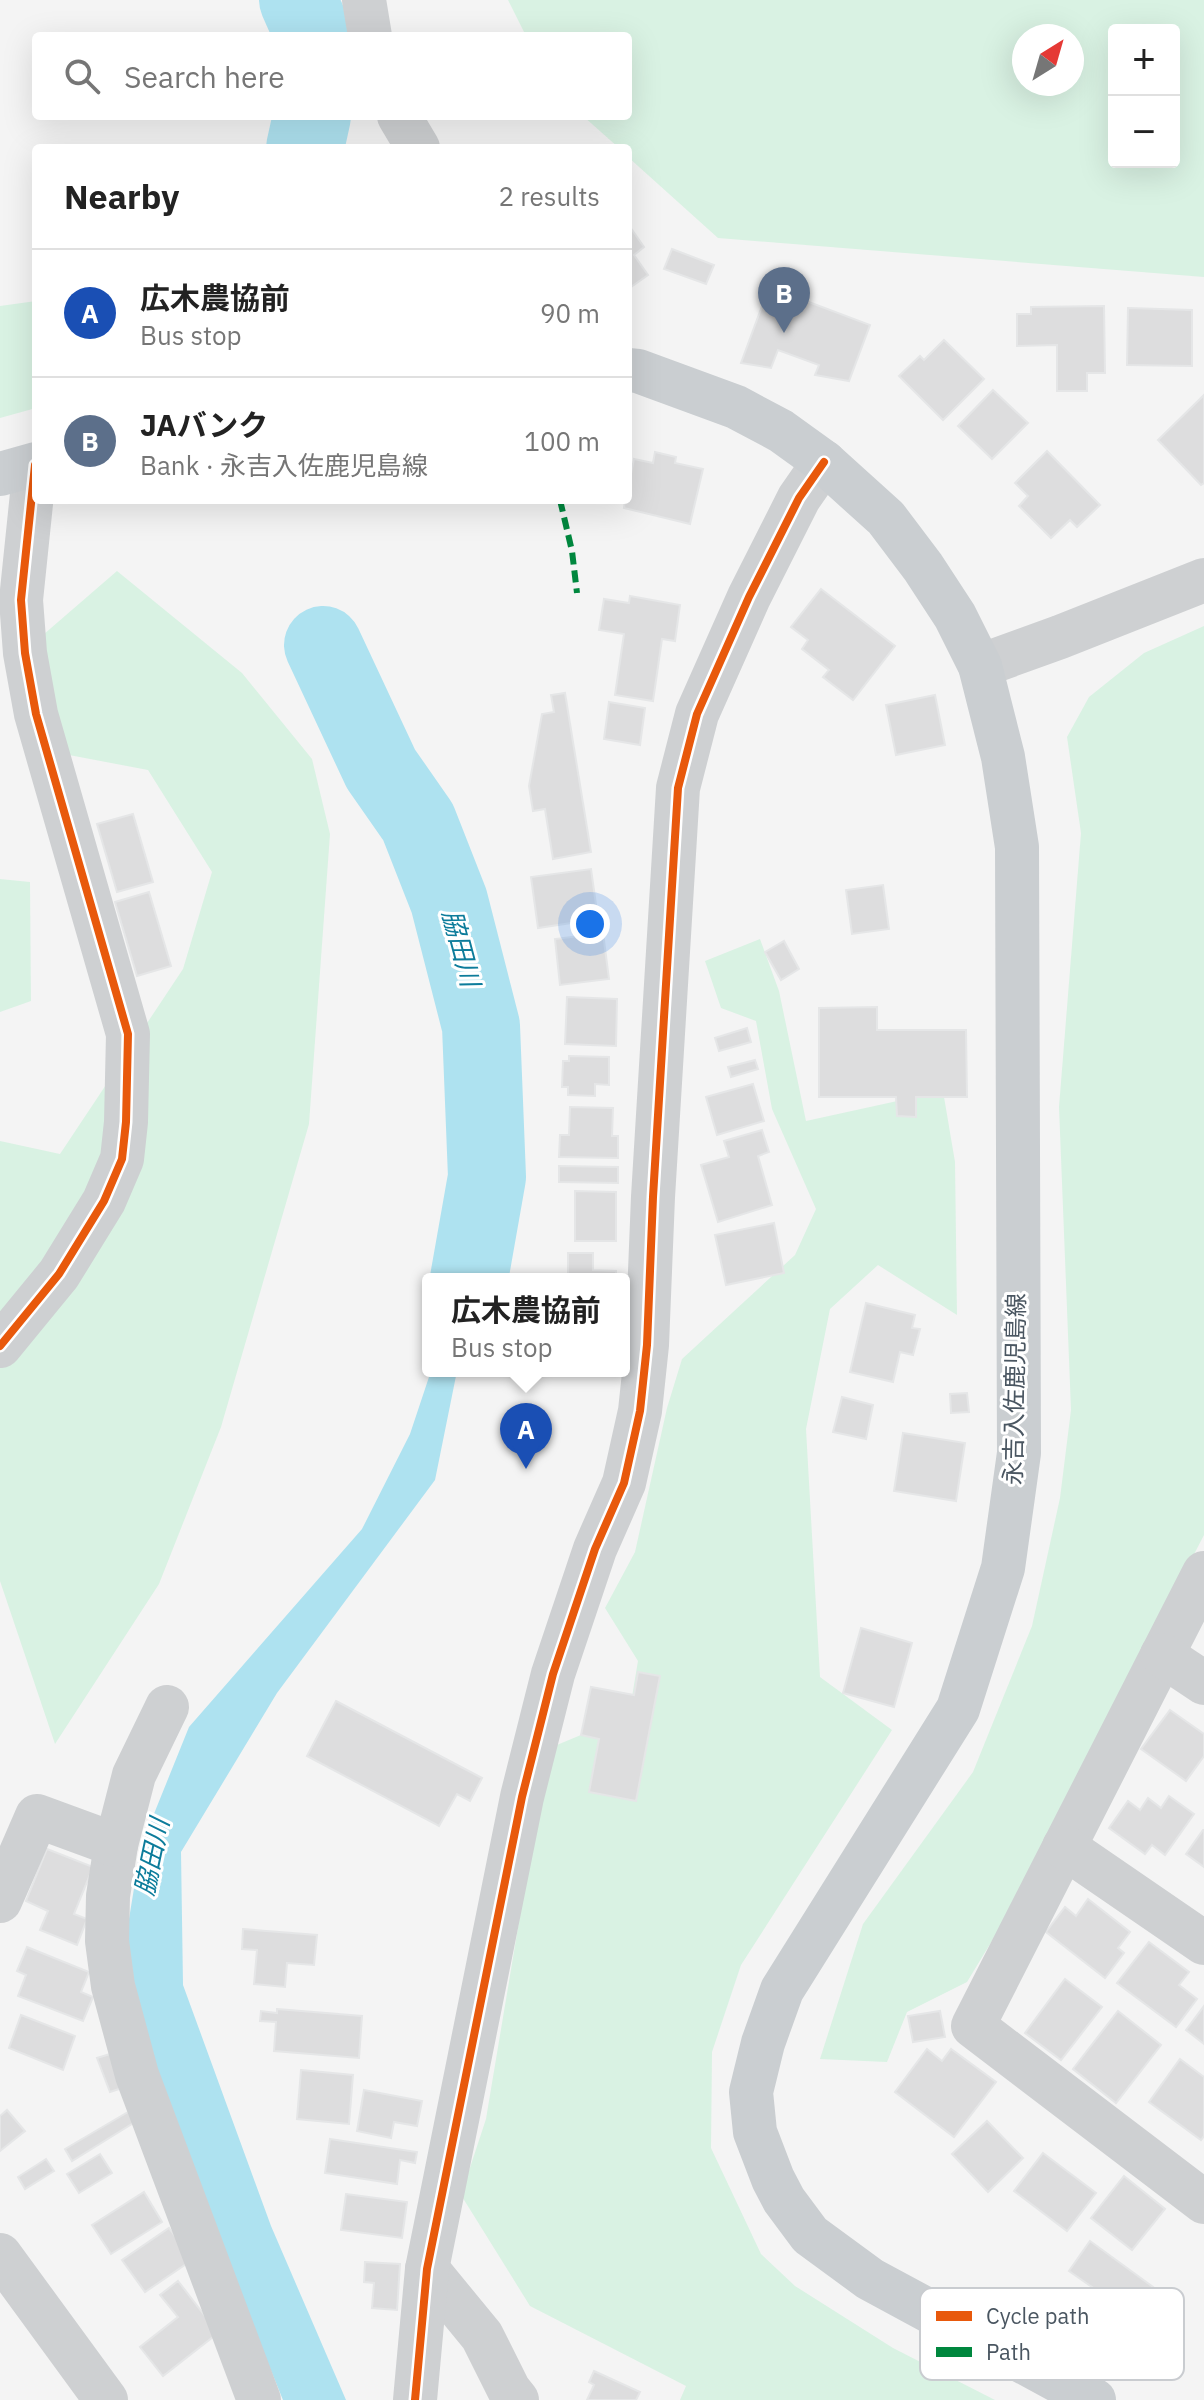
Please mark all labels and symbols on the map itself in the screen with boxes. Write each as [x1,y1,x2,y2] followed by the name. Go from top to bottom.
[1012,24,1084,96] north arrow
[758,267,810,333] pin: B
[570,904,610,944] your location
[435,906,489,993] water label: 脇田川
[996,1293,1032,1485] street label: 永吉入佐鹿児島線
[500,1403,552,1469] pin: A
[126,1812,176,1898] water label: 脇田川
[920,2288,1184,2380] legend
[986,2301,1090,2330] text: Cycle path
[986,2337,1031,2366] text: Path

